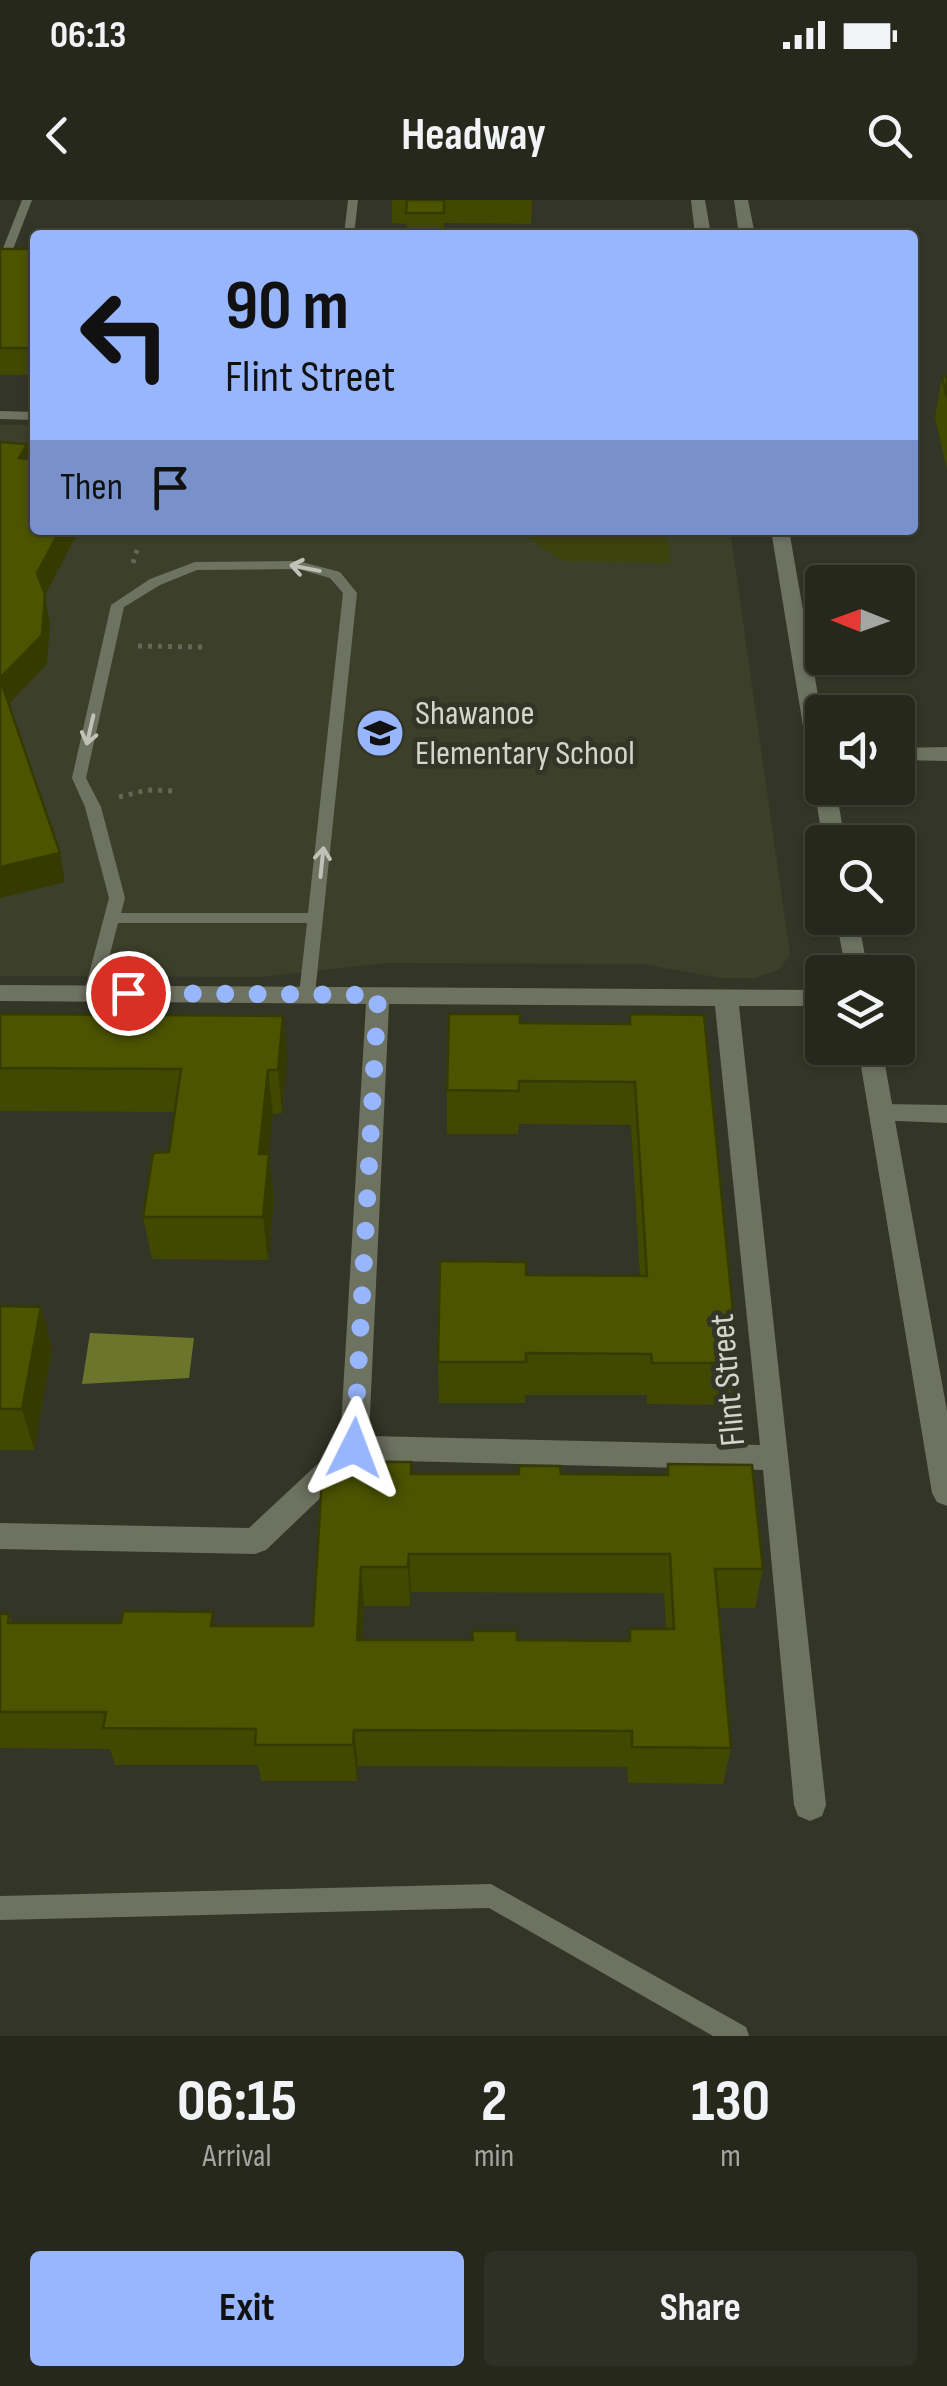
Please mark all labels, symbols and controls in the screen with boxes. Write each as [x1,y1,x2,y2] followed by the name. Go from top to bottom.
[50,13,126,58] text: 06:13
[30,108,85,163] icon: back
[401,108,546,163] text: Headway
[862,108,917,163] icon: search
[225,265,349,349] text: 90 m
[60,270,190,400] icon: left
[225,350,395,405] text: Flint Street
[143,460,198,515] icon: arrive
[60,465,123,510] text: Then
[290,558,322,577] one-way arrow
[805,565,915,675] north arrow
[805,565,915,1065] map controls
[415,692,635,775] place label: Shawanoe Elementary School
[805,695,915,805] button: sound
[354,707,406,759] school or university icon: Shawanoe Elementary School
[80,713,98,745] one-way arrow
[805,825,915,935] button: search
[313,847,332,879] one-way arrow
[86,951,171,1036] pin
[805,955,915,1065] button: layers
[101,966,156,1021] icon: arrive
[701,1312,755,1448] street label: Flint Street
[302,1396,406,1500] position arrow
[177,2066,297,2138] text: 06:15
[481,2066,507,2138] text: 2
[691,2066,770,2138] text: 130
[203,2137,271,2176] text: Arrival
[474,2137,514,2176] text: min
[720,2137,741,2176] text: m
[30,2251,464,2366] button: Exit
[484,2251,917,2366] button: Share

